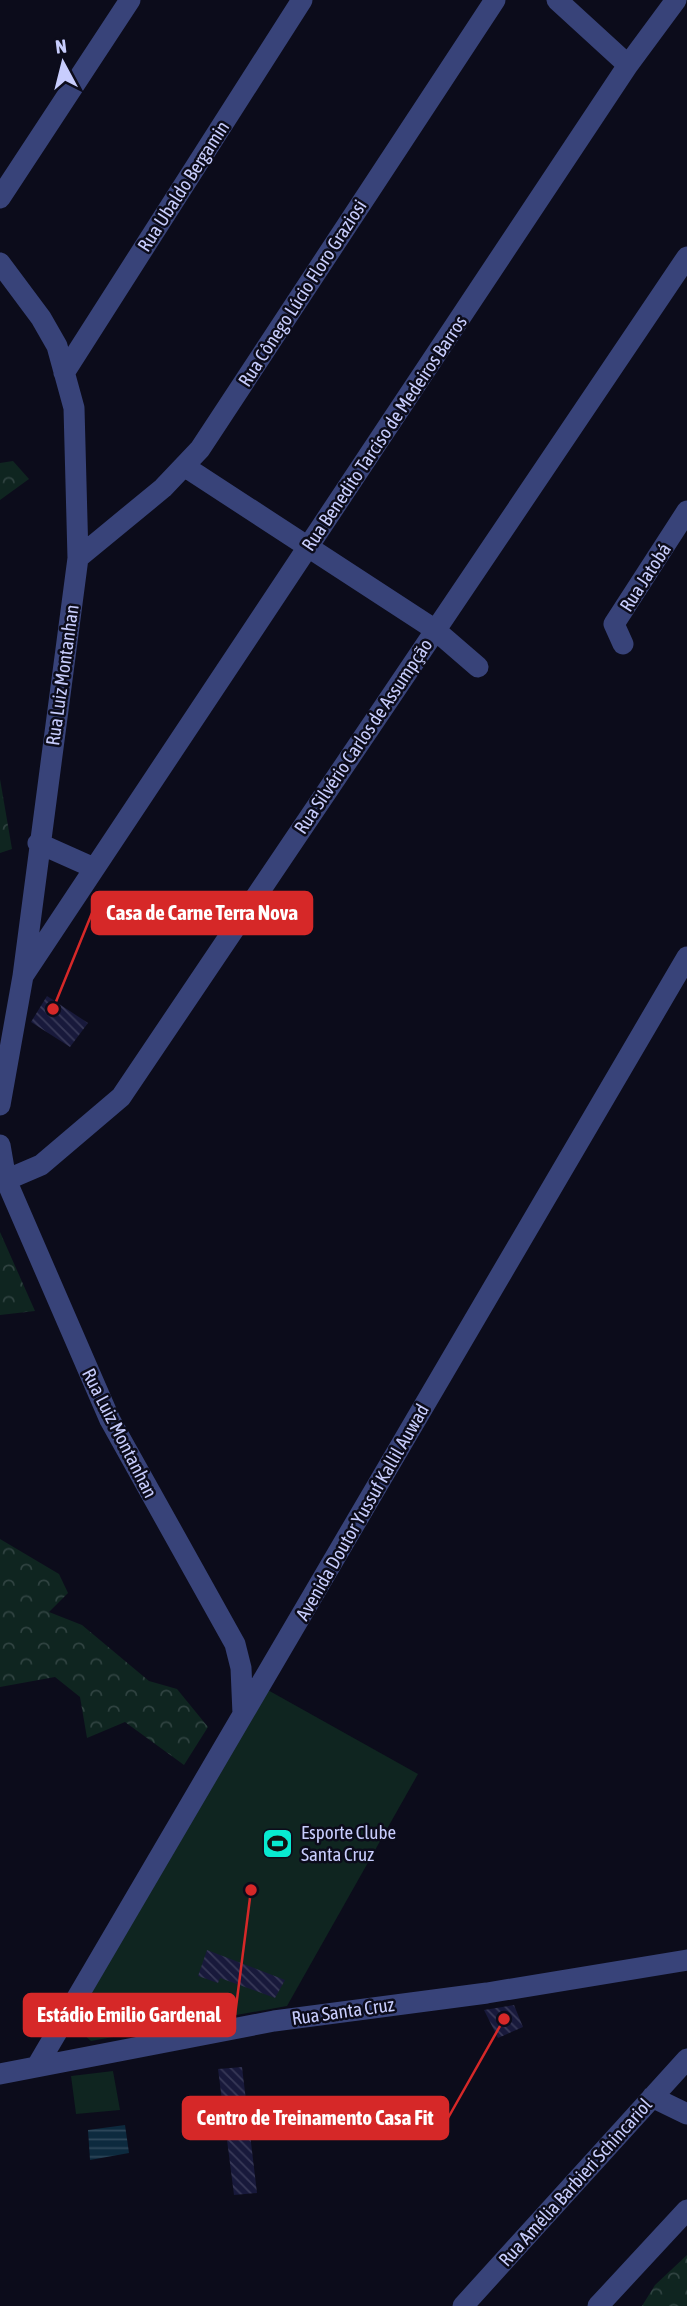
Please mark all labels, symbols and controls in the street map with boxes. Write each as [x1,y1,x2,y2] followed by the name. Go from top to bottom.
[28,28,98,98] north arrow
[54,35,68,58] text: N
[133,117,233,255] street label: Rua Ubaldo Bergamin
[233,196,371,390] street label: Rua Cônego Lúcio Floro Graziosi
[297,311,471,555] street label: Rua Benedito Tarciso de Medeiros Barros
[615,539,675,615] street label: Rua Jatobá
[41,603,83,747] street label: Rua Luiz Montanhan
[289,634,437,838] street label: Rua Silvério Carlos de Assumpção
[92,892,312,934] callout: Casa de Carne Terra Nova
[106,900,298,924] text: Casa de Carne Terra Nova
[78,1365,162,1501] street label: Rua Luiz Montanhan
[291,1400,433,1624] street label: Avenida Doutor Yussuf Kallil Auwad
[301,1821,396,1865] place label: Esporte Clube Santa Cruz
[261,1826,295,1860] sports icon: Esporte Clube Santa Cruz
[290,1993,396,2029] street label: Rua Santa Cruz
[24,1994,235,2036] callout: Estádio Emilio Gardenal
[37,2002,221,2026] text: Estádio Emilio Gardenal
[494,2094,656,2270] street label: Rua Amélia Barbieri Schincariol
[183,2097,448,2139] callout: Centro de Treinamento Casa Fit
[196,2105,434,2129] text: Centro de Treinamento Casa Fit

